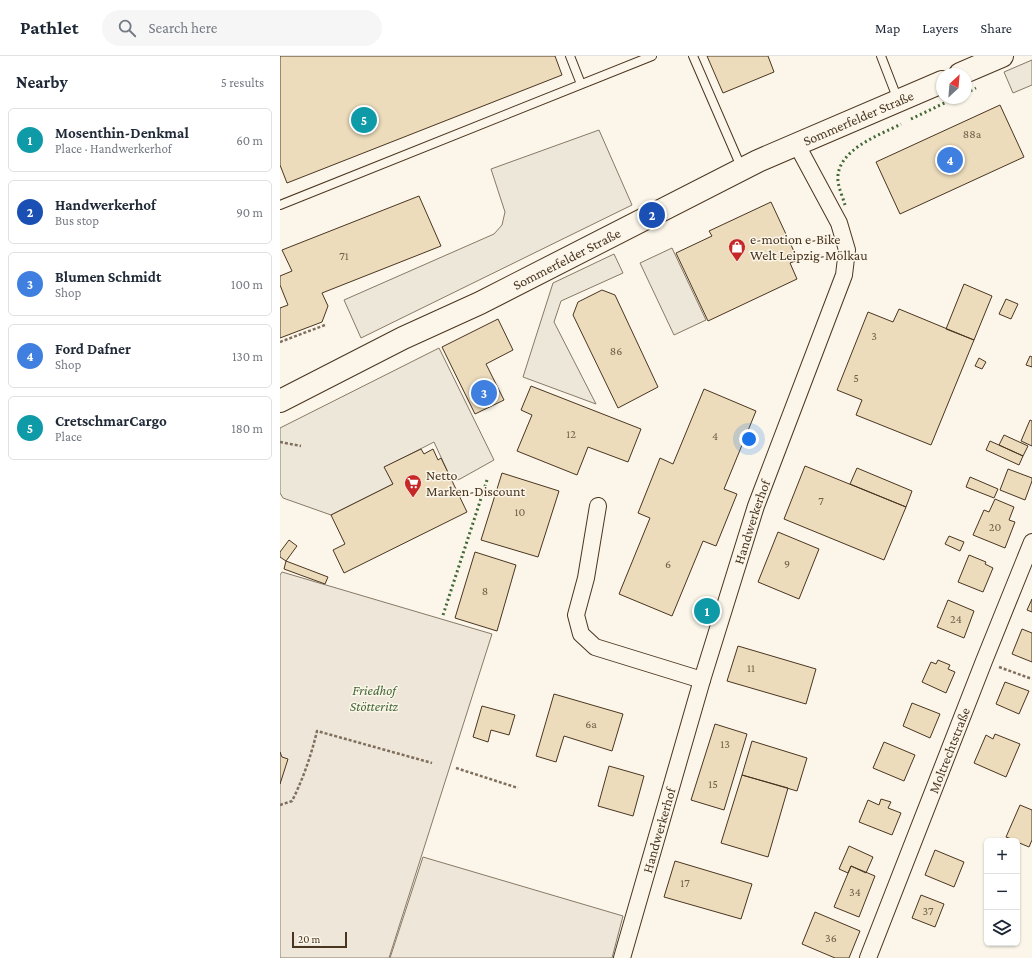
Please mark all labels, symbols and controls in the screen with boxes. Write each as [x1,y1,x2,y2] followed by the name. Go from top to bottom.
[102,10,382,46] search box
[20,17,78,38] text: Pathlet
[116,17,138,39] icon: search
[148,20,217,36] text: Search here
[875,20,900,36] text: Map
[922,20,959,36] text: Layers
[981,20,1012,36] text: Share
[936,68,972,104] north arrow
[16,73,68,92] text: Nearby
[221,75,264,90] text: 5 results
[801,87,916,149] street label: Sommerfelder Straße
[351,105,377,135] pin: 5
[55,125,189,141] text: Mosenthin-Denkmal
[963,127,982,141] house number: 88a
[28,133,32,148] text: 1
[236,133,263,148] text: 60 m
[55,141,172,156] text: Place · Handwerkerhof
[937,145,963,175] pin: 4
[55,197,156,213] text: Handwerkerhof
[639,200,665,230] pin: 2
[27,205,33,220] text: 2
[236,205,263,220] text: 90 m
[55,213,99,228] text: Bus stop
[510,225,623,293] street label: Sommerfelder Straße
[750,231,868,263] place label: e-motion e-Bike Welt Leipzig-Mölkau
[727,237,747,262] shop icon: e-motion e-Bike Welt Leipzig-Mölkau
[339,249,349,263] house number: 71
[55,269,161,285] text: Blumen Schmidt
[27,277,33,292] text: 3
[231,277,263,292] text: 100 m
[55,285,81,300] text: Shop
[871,329,877,343] house number: 3
[55,341,131,357] text: Ford Dafner
[610,344,622,358] house number: 86
[26,349,34,364] text: 4
[232,349,263,364] text: 130 m
[55,357,81,372] text: Shop
[853,371,859,385] house number: 5
[471,378,497,408] pin: 3
[55,413,167,429] text: CretschmarCargo
[27,421,33,436] text: 5
[231,421,263,436] text: 180 m
[566,427,576,441] house number: 12
[55,429,82,444] text: Place
[712,429,718,443] house number: 4
[739,429,759,449] your location
[426,467,525,499] place label: Netto Marken-Discount
[403,473,423,498] supermarket icon: Netto Marken-Discount
[730,477,774,566] street label: Handwerkerhof
[818,494,824,508] house number: 7
[515,505,526,519] house number: 10
[989,520,1001,534] house number: 20
[665,557,671,571] house number: 6
[784,557,790,571] house number: 9
[482,584,488,598] house number: 8
[694,596,720,626] pin: 1
[950,612,962,626] house number: 24
[747,661,755,675] house number: 11
[350,682,399,714] park label: Friedhof Stötteritz
[925,705,973,795] street label: Moltrechtstraße
[585,717,597,731] house number: 6a
[720,737,730,751] house number: 13
[708,777,718,791] house number: 15
[639,785,679,875] street label: Handwerkerhof
[984,838,1020,946] map controls
[984,838,1020,874] button: +
[984,874,1020,910] button: −
[680,876,690,890] house number: 17
[849,885,861,899] house number: 34
[922,904,934,918] house number: 37
[984,910,1020,946] button: layers
[292,930,347,949] scale bar
[825,931,837,945] house number: 36
[298,933,320,945] text: 20 m

